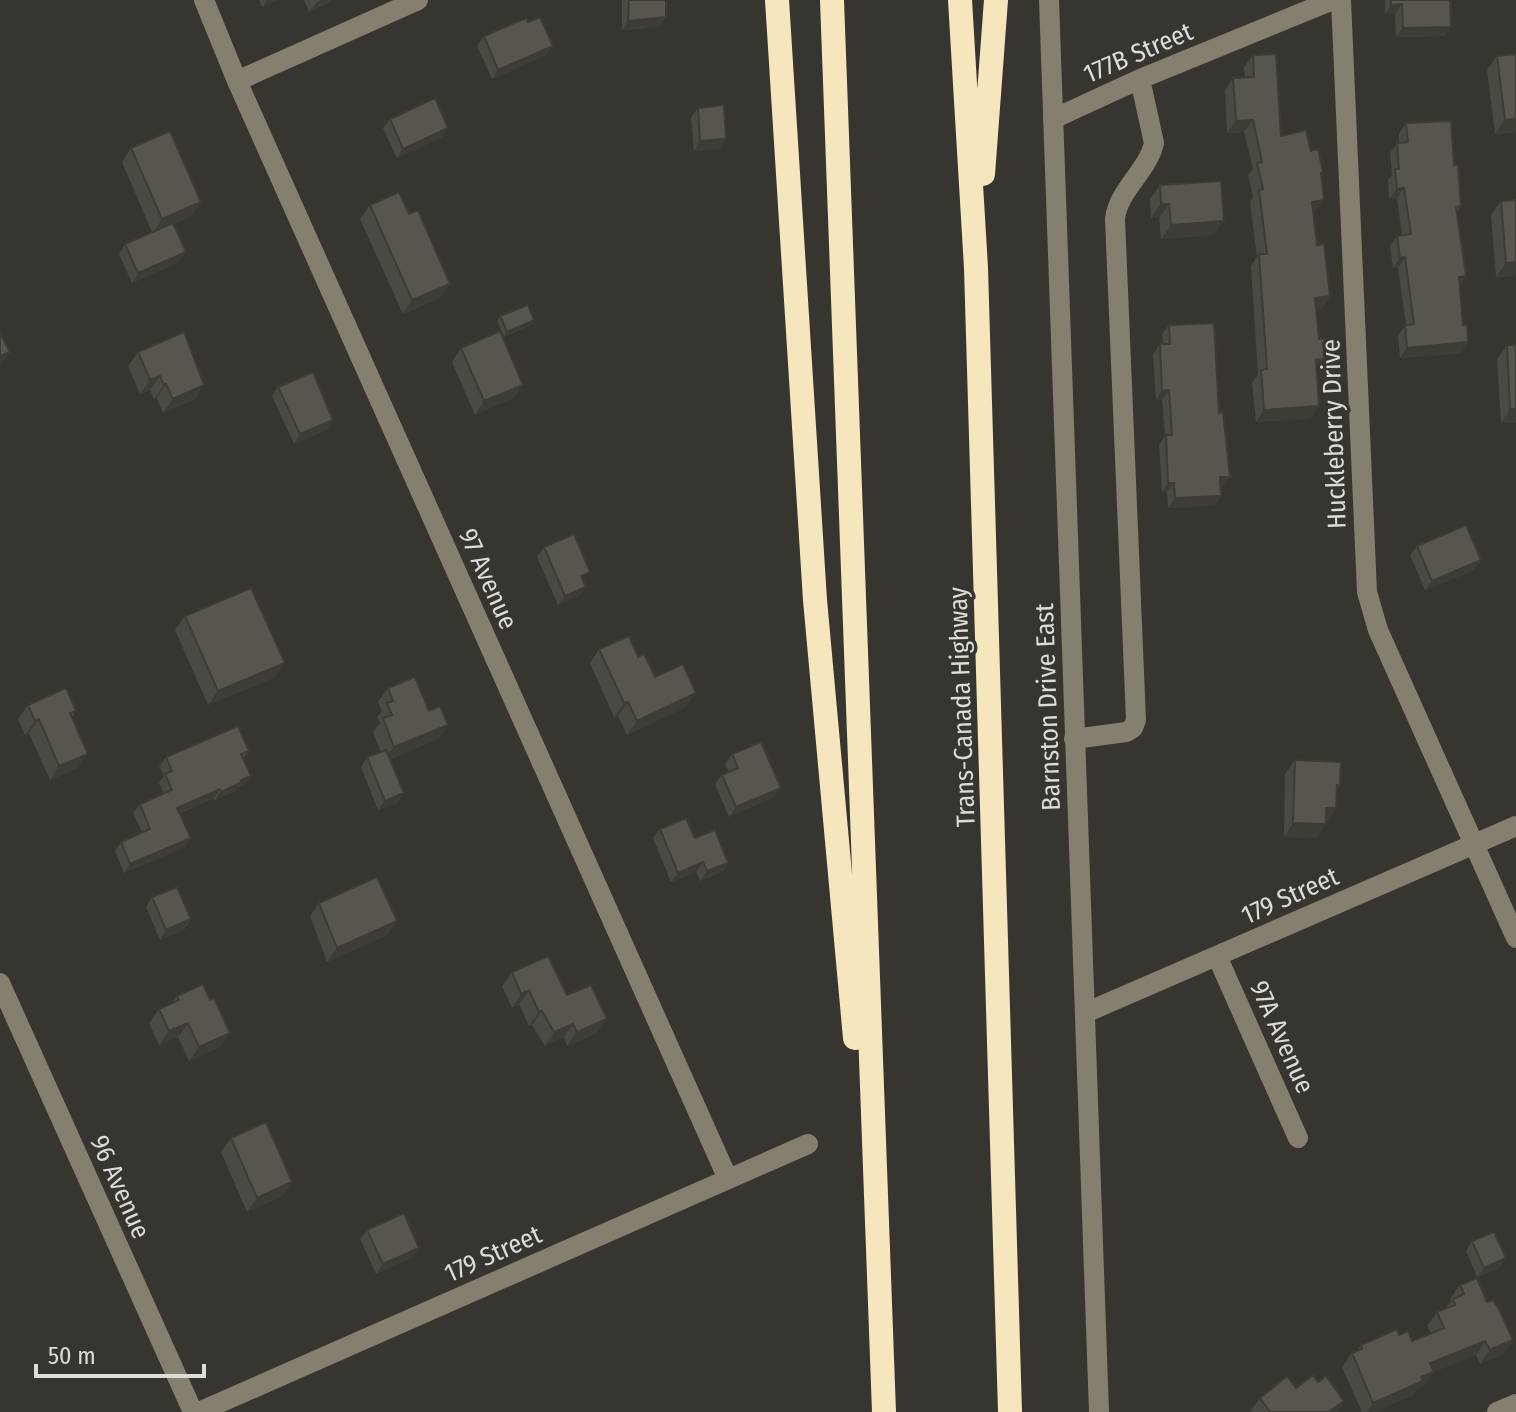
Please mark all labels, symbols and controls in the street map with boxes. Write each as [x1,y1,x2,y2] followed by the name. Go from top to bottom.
[1079,16,1198,90] street label: 177B Street
[1315,339,1353,529] street label: Huckleberry Drive
[452,524,524,634] street label: 97 Avenue
[942,586,982,828] street label: Trans-Canada Highway
[1029,602,1067,811] street label: Barnston Drive East
[1237,861,1344,931] street label: 179 Street
[1243,976,1321,1098] street label: 97A Avenue
[84,1131,156,1243] street label: 96 Avenue
[440,1219,547,1289] street label: 179 Street
[36,1328,204,1378] scale bar
[48,1342,96,1370] text: 50 m

